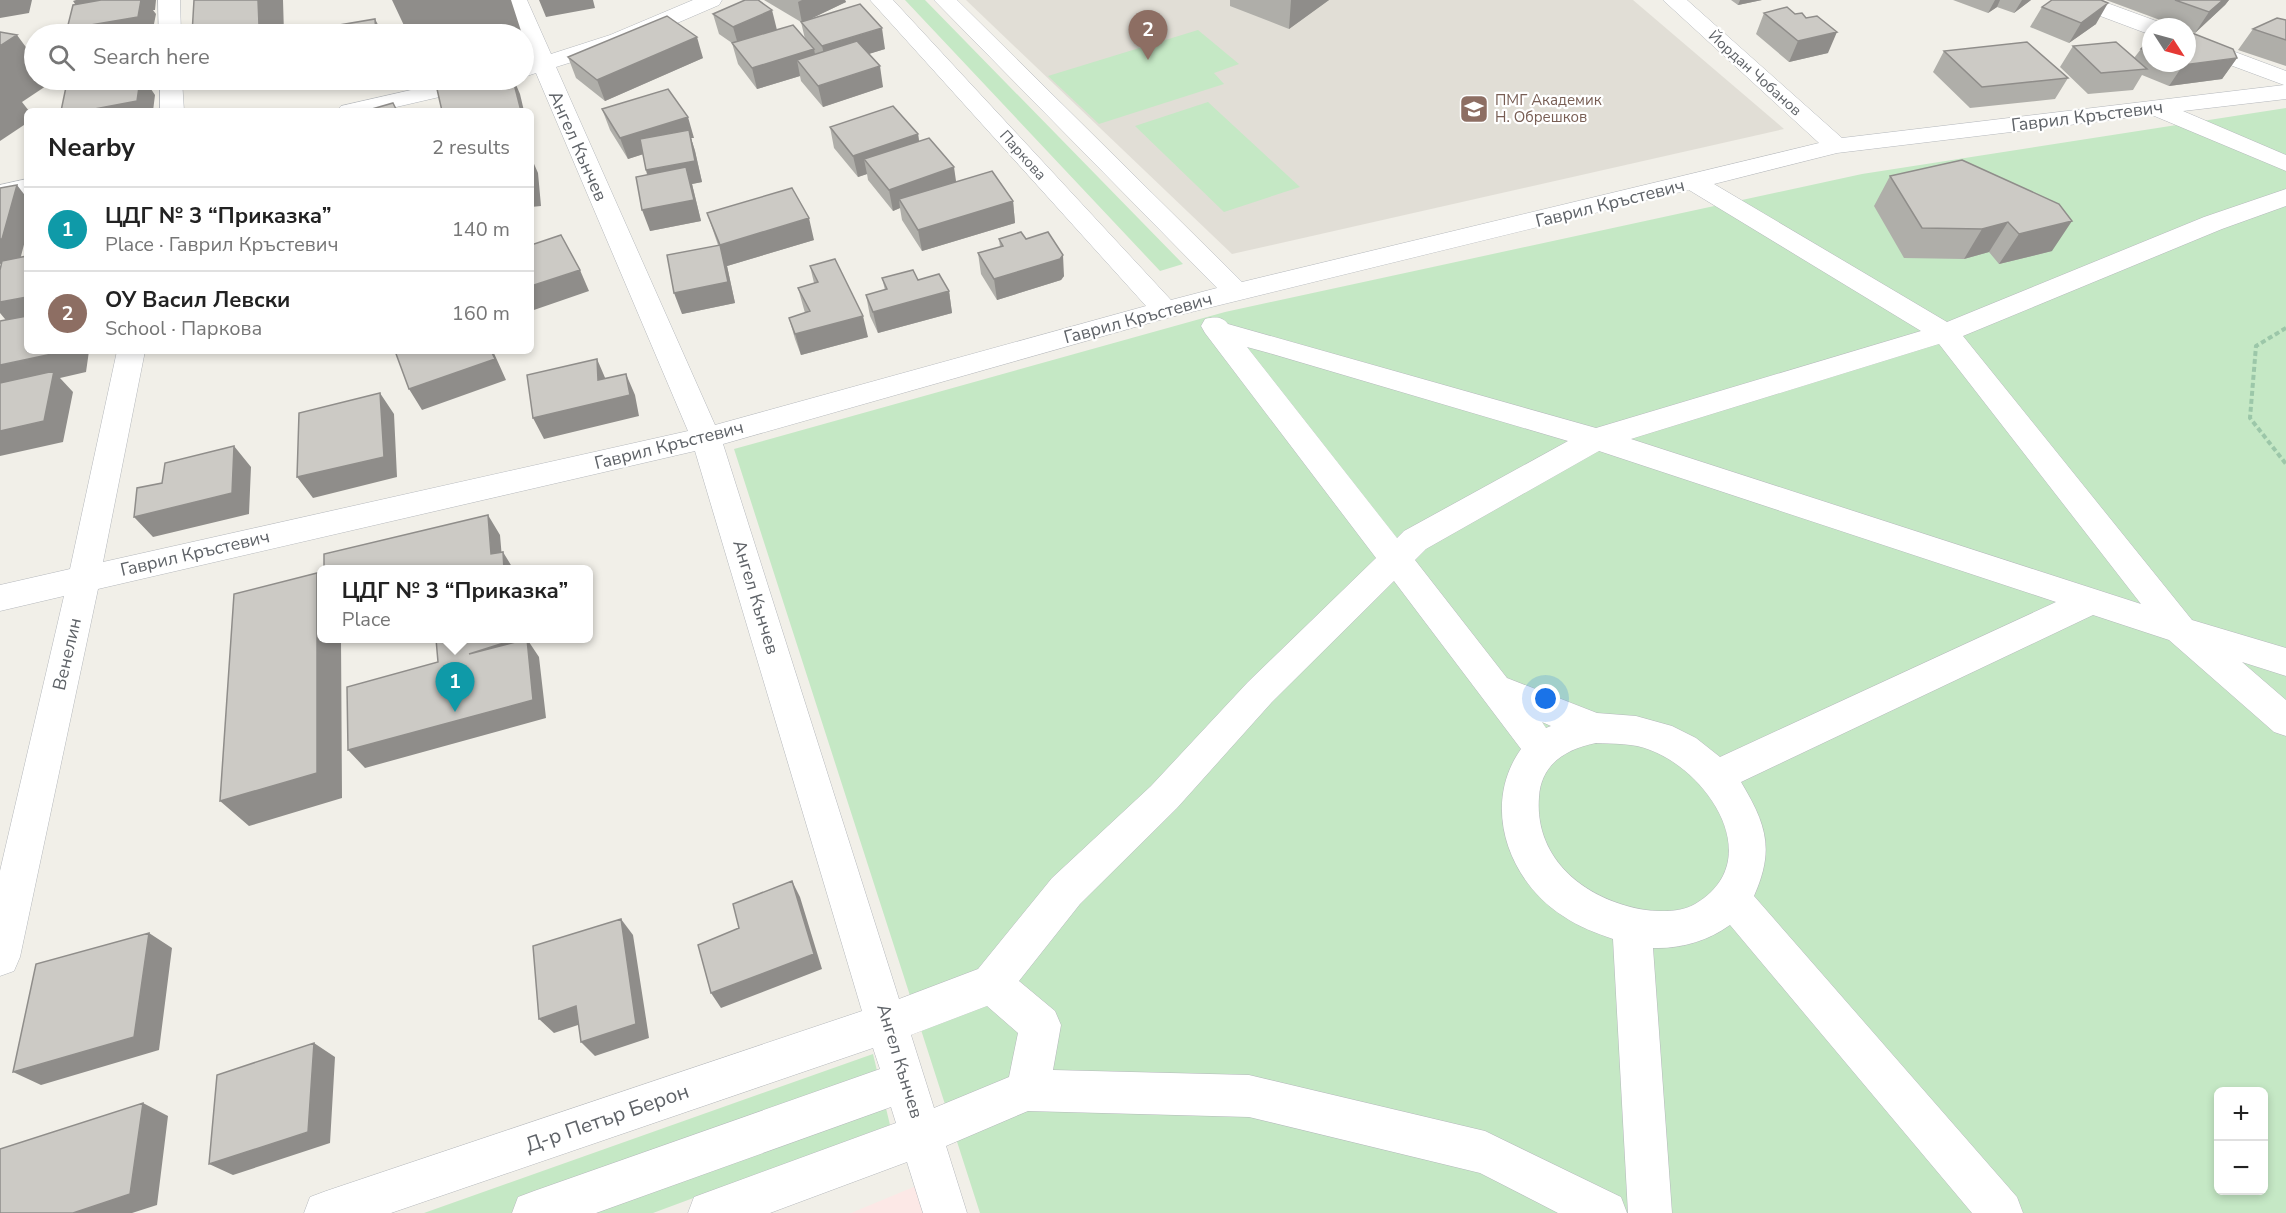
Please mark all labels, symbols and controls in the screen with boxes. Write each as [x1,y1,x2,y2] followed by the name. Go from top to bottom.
[1128,10,1168,60] pin: 2
[2142,18,2196,72] north arrow
[24,24,534,90] search box
[1704,26,1806,120] street label: Йордан Чобанов
[45,41,78,74] icon: search
[93,42,210,72] text: Search here
[543,87,613,205] street label: Ангел Кънчев
[1495,90,1602,127] place label: ПМГ Академик Н. Обрешков
[1458,93,1490,125] school or university icon: ПМГ Академик Н. Обрешков
[2010,95,2164,137] street label: Гаврил Кръстевич
[995,126,1051,184] street label: Паркова
[48,130,135,165] text: Nearby
[432,134,510,161] text: 2 results
[1533,173,1687,233] street label: Гаврил Кръстевич
[105,201,332,231] text: ЦДГ № 3 “Приказка”
[62,216,74,243] text: 1
[452,216,510,243] text: 140 m
[105,231,339,258] text: Place · Гаврил Кръстевич
[105,285,290,315] text: ОУ Васил Левски
[1061,287,1215,349] street label: Гаврил Кръстевич
[62,300,74,327] text: 2
[452,300,510,327] text: 160 m
[105,315,262,342] text: School · Паркова
[592,415,746,475] street label: Гаврил Кръстевич
[118,524,272,582] street label: Гаврил Кръстевич
[727,537,785,657] street label: Ангел Кънчев
[317,565,593,643] popup
[342,576,568,606] text: ЦДГ № 3 “Приказка”
[342,606,391,633] text: Place
[47,615,87,693] street label: Венелин
[436,662,474,712] pin: 1
[1531,684,1560,713] your location
[871,1001,929,1121] street label: Ангел Кънчев
[521,1077,693,1159] street label: Д-р Петър Берон
[2214,1087,2268,1195] map controls
[2214,1087,2268,1141] button: +
[2214,1141,2268,1195] button: −

